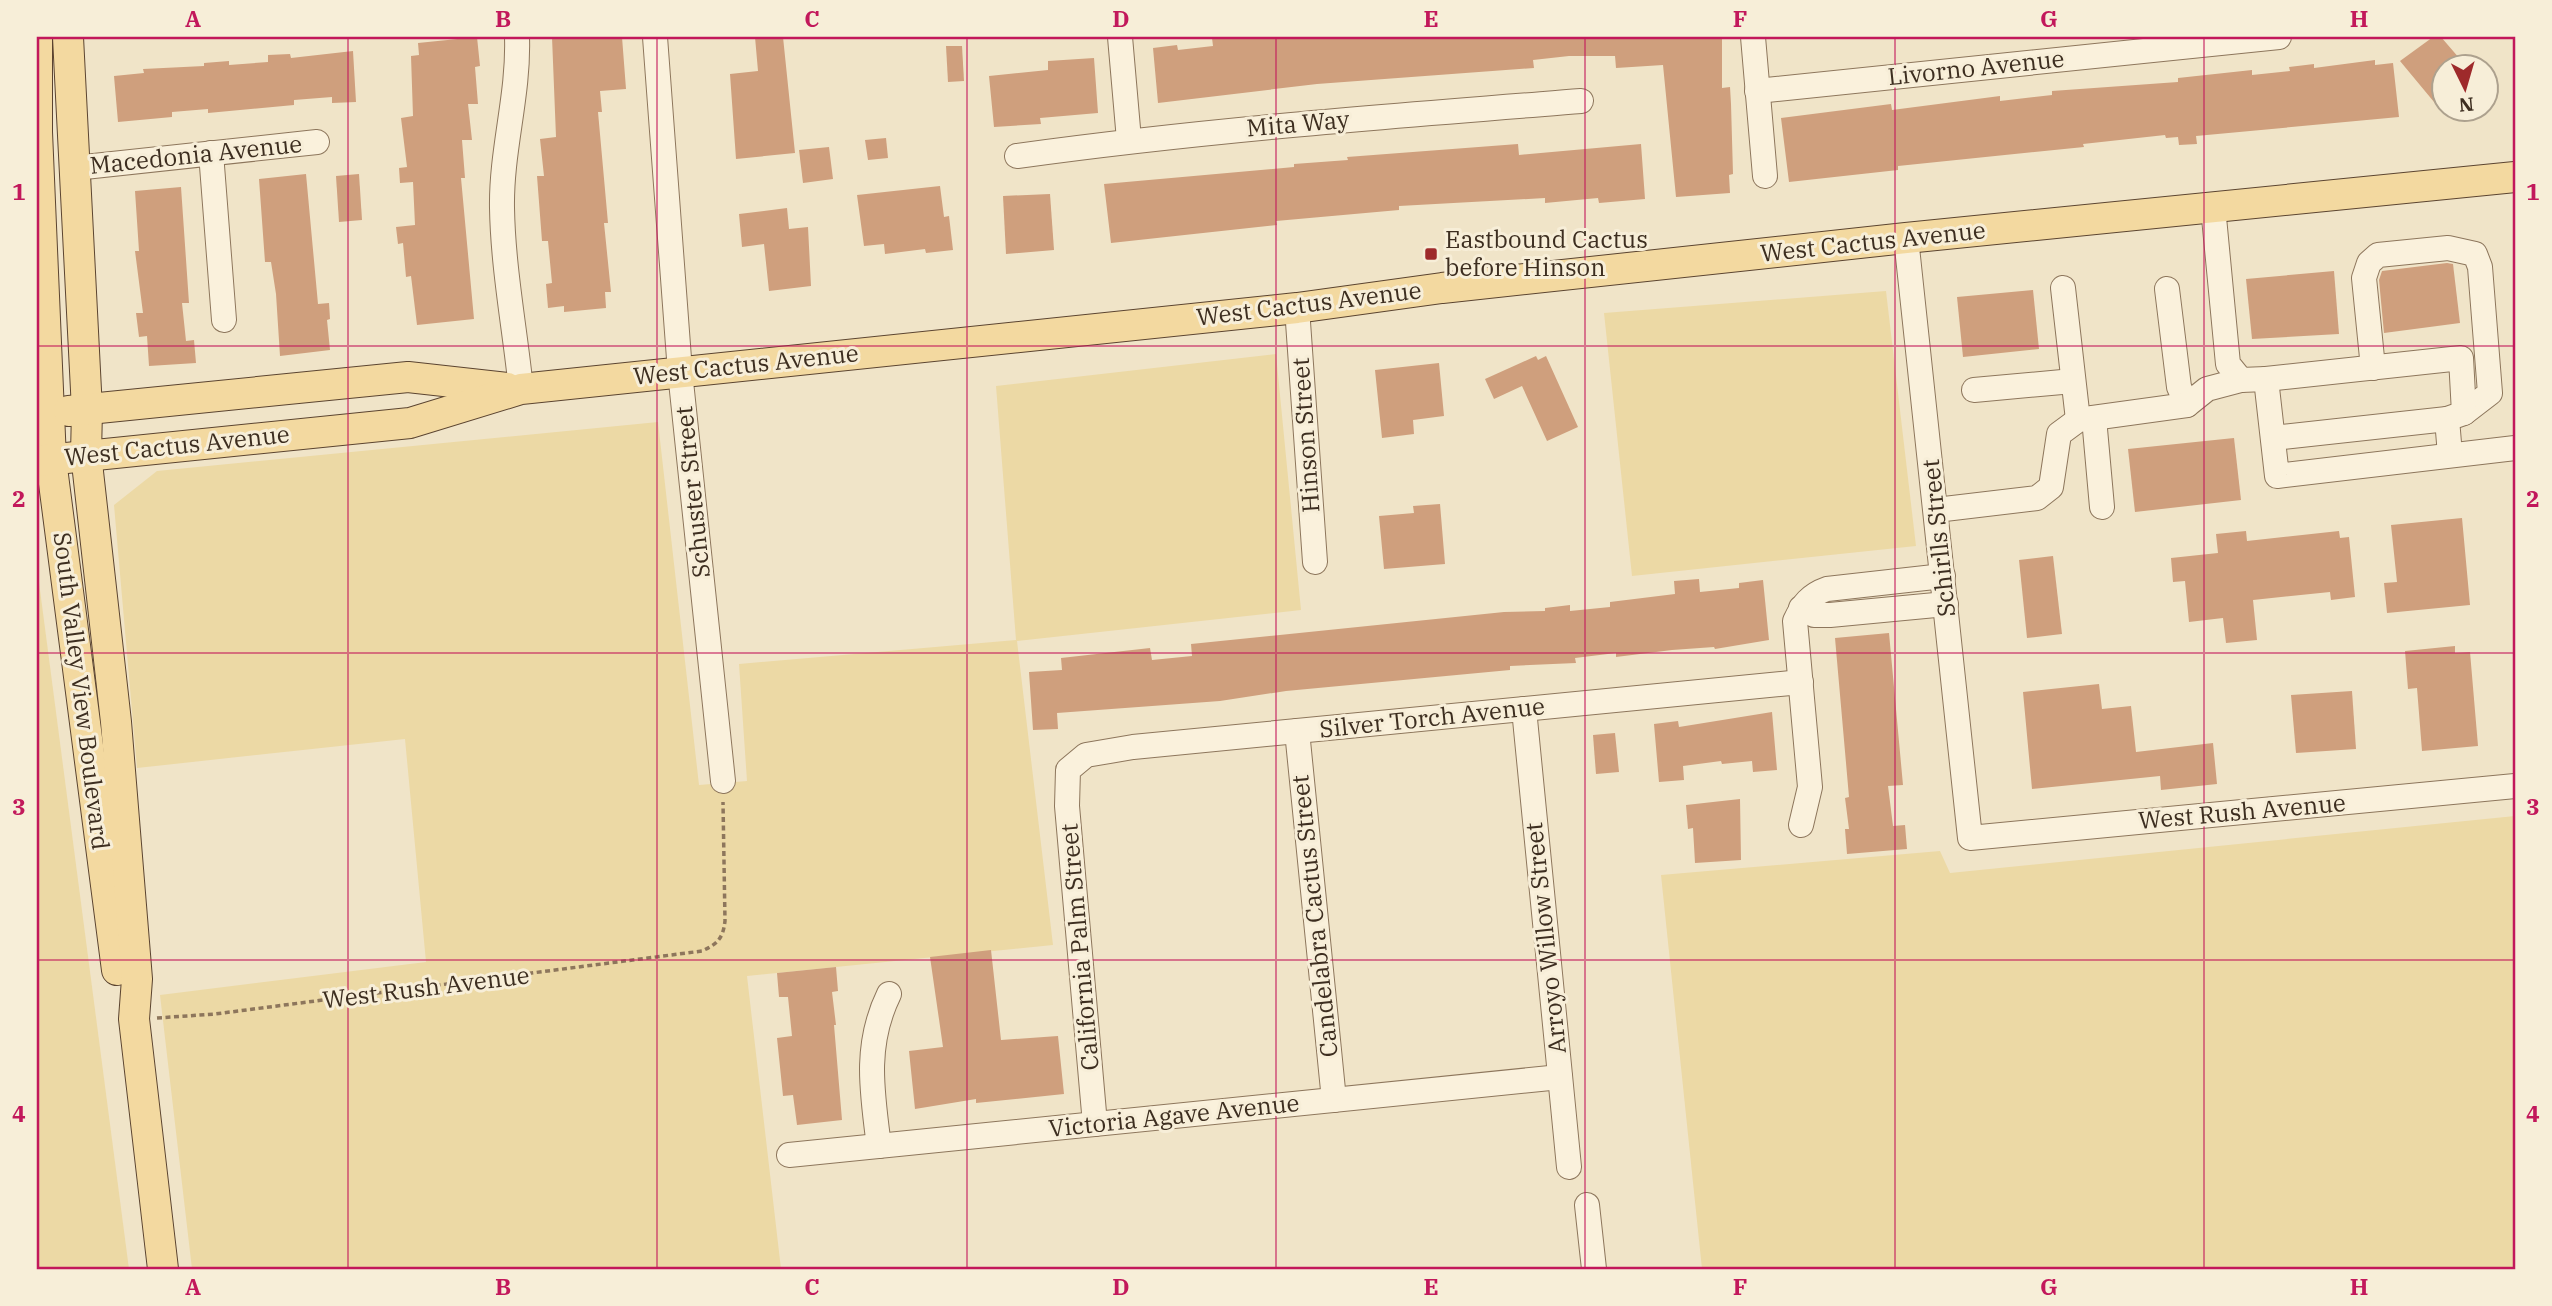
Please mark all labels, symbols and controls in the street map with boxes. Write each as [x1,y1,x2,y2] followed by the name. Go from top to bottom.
[185,3,201,33] text: A
[495,3,511,33] text: B
[804,3,820,33] text: C
[1112,3,1130,33] text: D
[1423,3,1439,33] text: E
[1733,3,1747,33] text: F
[2040,3,2058,33] text: G
[2350,3,2368,33] text: H
[1886,42,2066,92] street label: Livorno Avenue
[2430,52,2500,122] north arrow
[2458,92,2475,118] text: N
[1245,103,1351,143] street label: Mita Way
[88,127,304,181] street label: Macedonia Avenue
[12,176,26,206] text: 1
[2526,176,2540,206] text: 1
[1759,213,1987,269] street label: West Cactus Avenue
[1445,223,1648,283] place label: Eastbound Cactus before Hinson
[1423,246,1439,262] marker: Eastbound Cactus before Hinson
[1195,273,1423,333] street label: West Cactus Avenue
[632,336,860,392] street label: West Cactus Avenue
[1284,356,1326,514] street label: Hinson Street
[667,404,717,580] street label: Schuster Street
[63,417,291,473] street label: West Cactus Avenue
[1914,457,1962,619] street label: Schirlls Street
[12,483,26,513] text: 2
[2526,483,2540,513] text: 2
[47,530,117,852] street label: South Valley View Boulevard
[1318,689,1546,745] street label: Silver Torch Avenue
[1283,773,1345,1059] street label: Candelabra Cactus Street
[2137,786,2347,836] street label: West Rush Avenue
[12,791,26,821] text: 3
[2526,791,2540,821] text: 3
[1517,821,1573,1055] street label: Arroyo Willow Street
[1052,822,1106,1072] street label: California Palm Street
[321,958,531,1016] street label: West Rush Avenue
[1047,1086,1301,1144] street label: Victoria Agave Avenue
[12,1098,26,1128] text: 4
[2526,1098,2540,1128] text: 4
[185,1271,201,1301] text: A
[495,1271,511,1301] text: B
[804,1271,820,1301] text: C
[1112,1271,1130,1301] text: D
[1423,1271,1439,1301] text: E
[1733,1271,1747,1301] text: F
[2040,1271,2058,1301] text: G
[2350,1271,2368,1301] text: H

